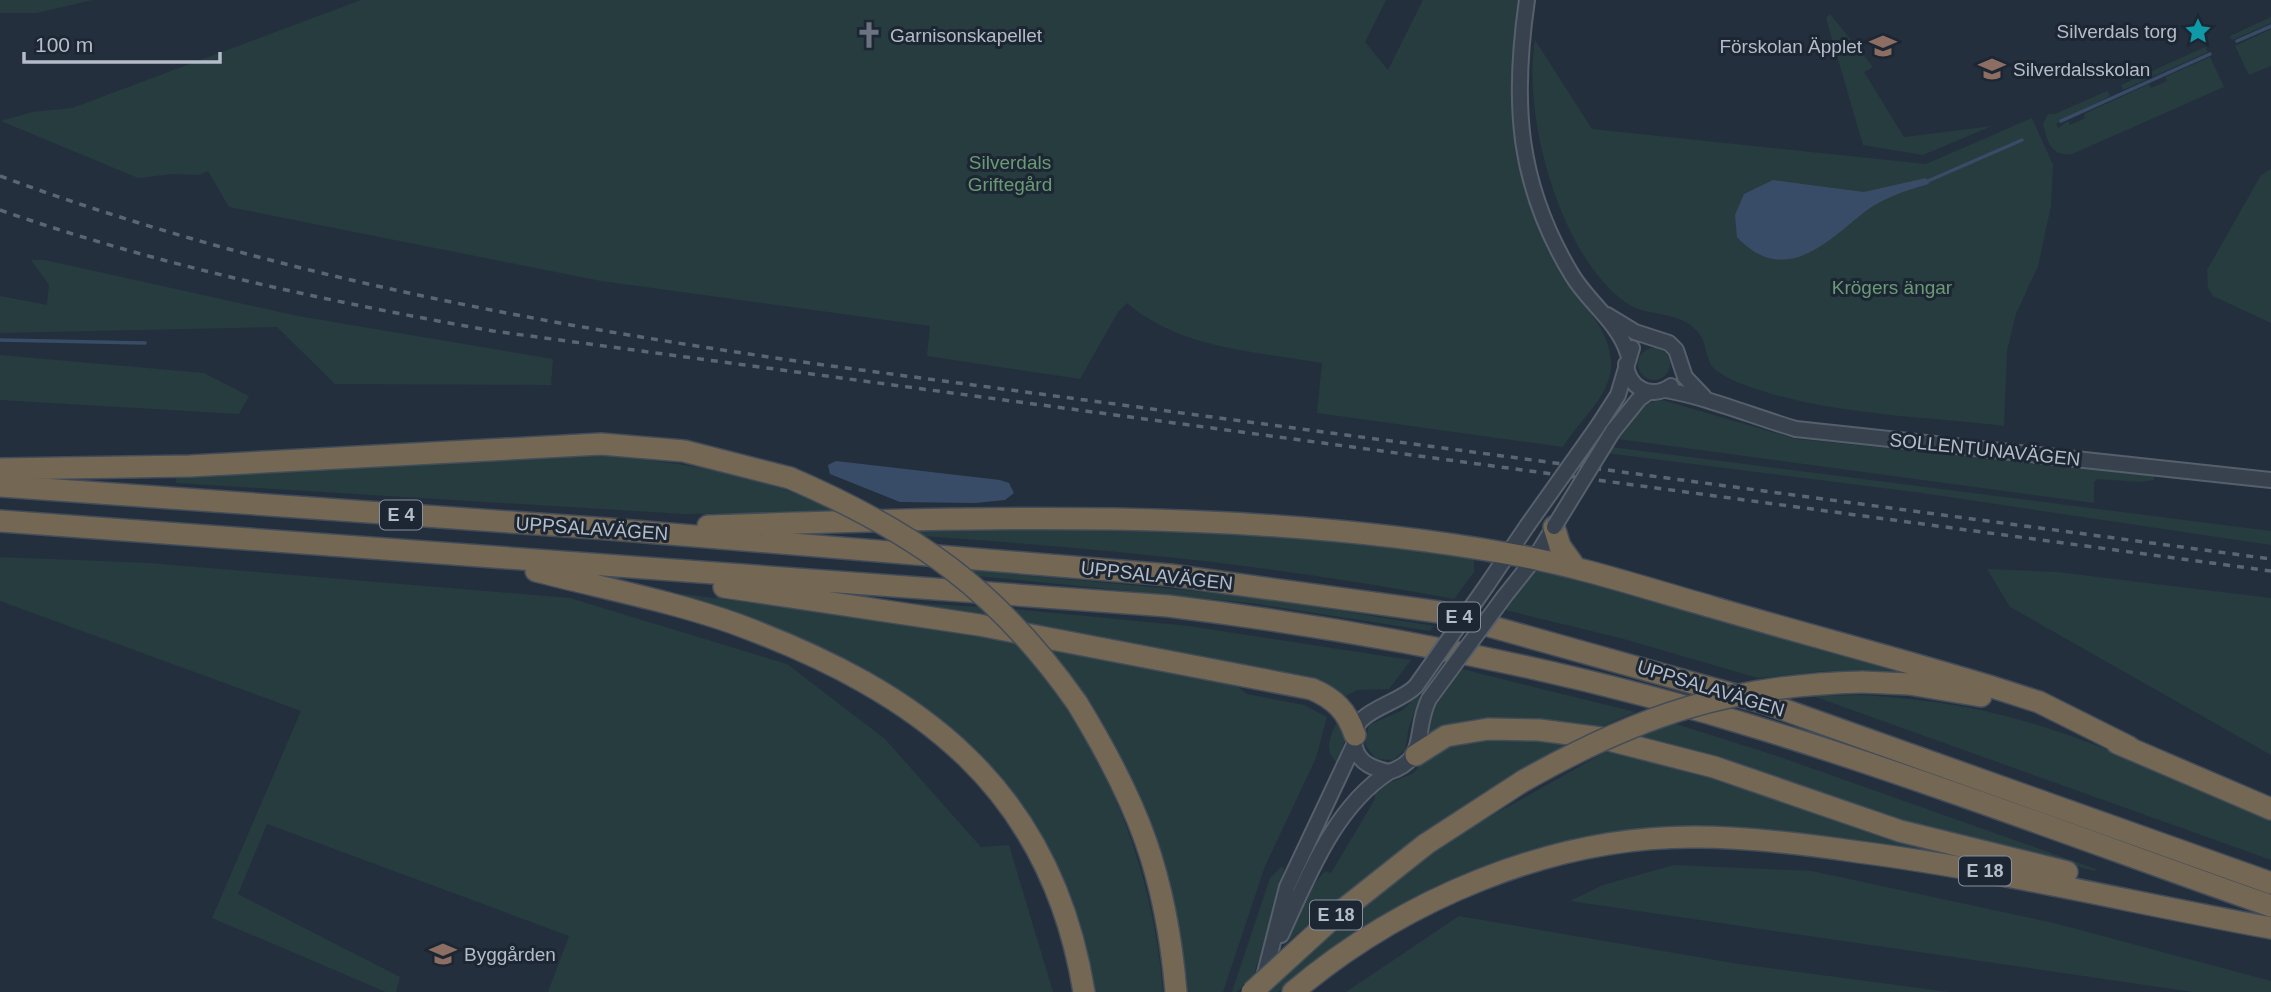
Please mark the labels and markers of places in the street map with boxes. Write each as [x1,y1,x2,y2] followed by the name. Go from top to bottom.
[2183,16,2213,46] place icon: Silverdals torg
[854,20,884,50] church icon: Garnisonskapellet
[2057,21,2177,42] place label: Silverdals torg
[890,25,1043,46] place label: Garnisonskapellet
[1868,31,1898,61] school or university icon: Förskolan Äpplet
[1719,36,1863,57] place label: Förskolan Äpplet
[1977,54,2007,84] school or university icon: Silverdalsskolan
[2013,59,2150,80] place label: Silverdalsskolan
[428,939,458,969] school or university icon: Byggården
[464,944,556,965] place label: Byggården

